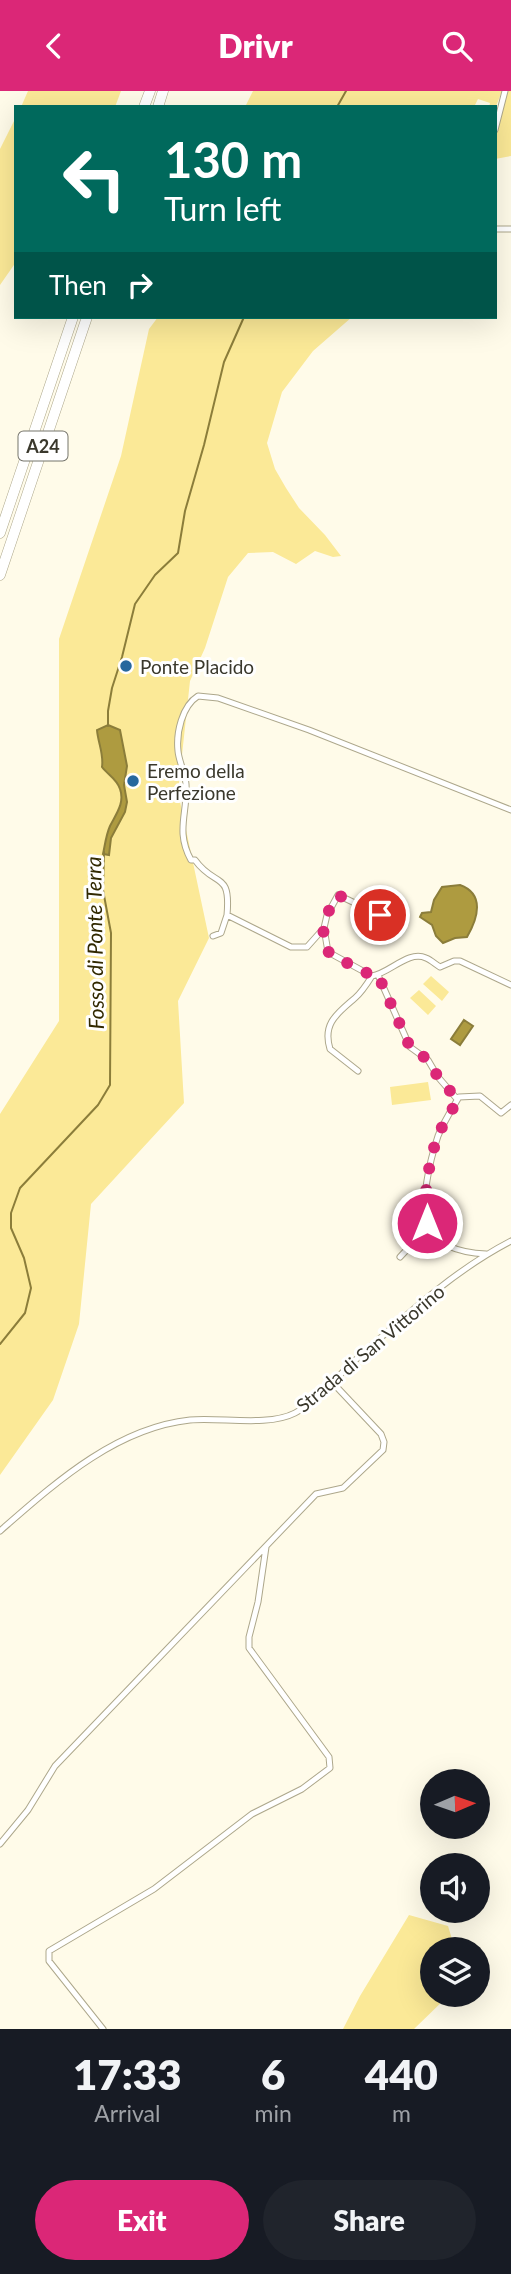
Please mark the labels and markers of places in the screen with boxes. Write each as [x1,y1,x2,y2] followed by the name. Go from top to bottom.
[140,655,254,678] place label: Ponte Placido
[118,658,134,674] marker: Ponte Placido
[147,759,245,804] place label: Eremo della Perfezione
[125,773,141,789] marker: Eremo della Perfezione
[350,885,410,945] pin

